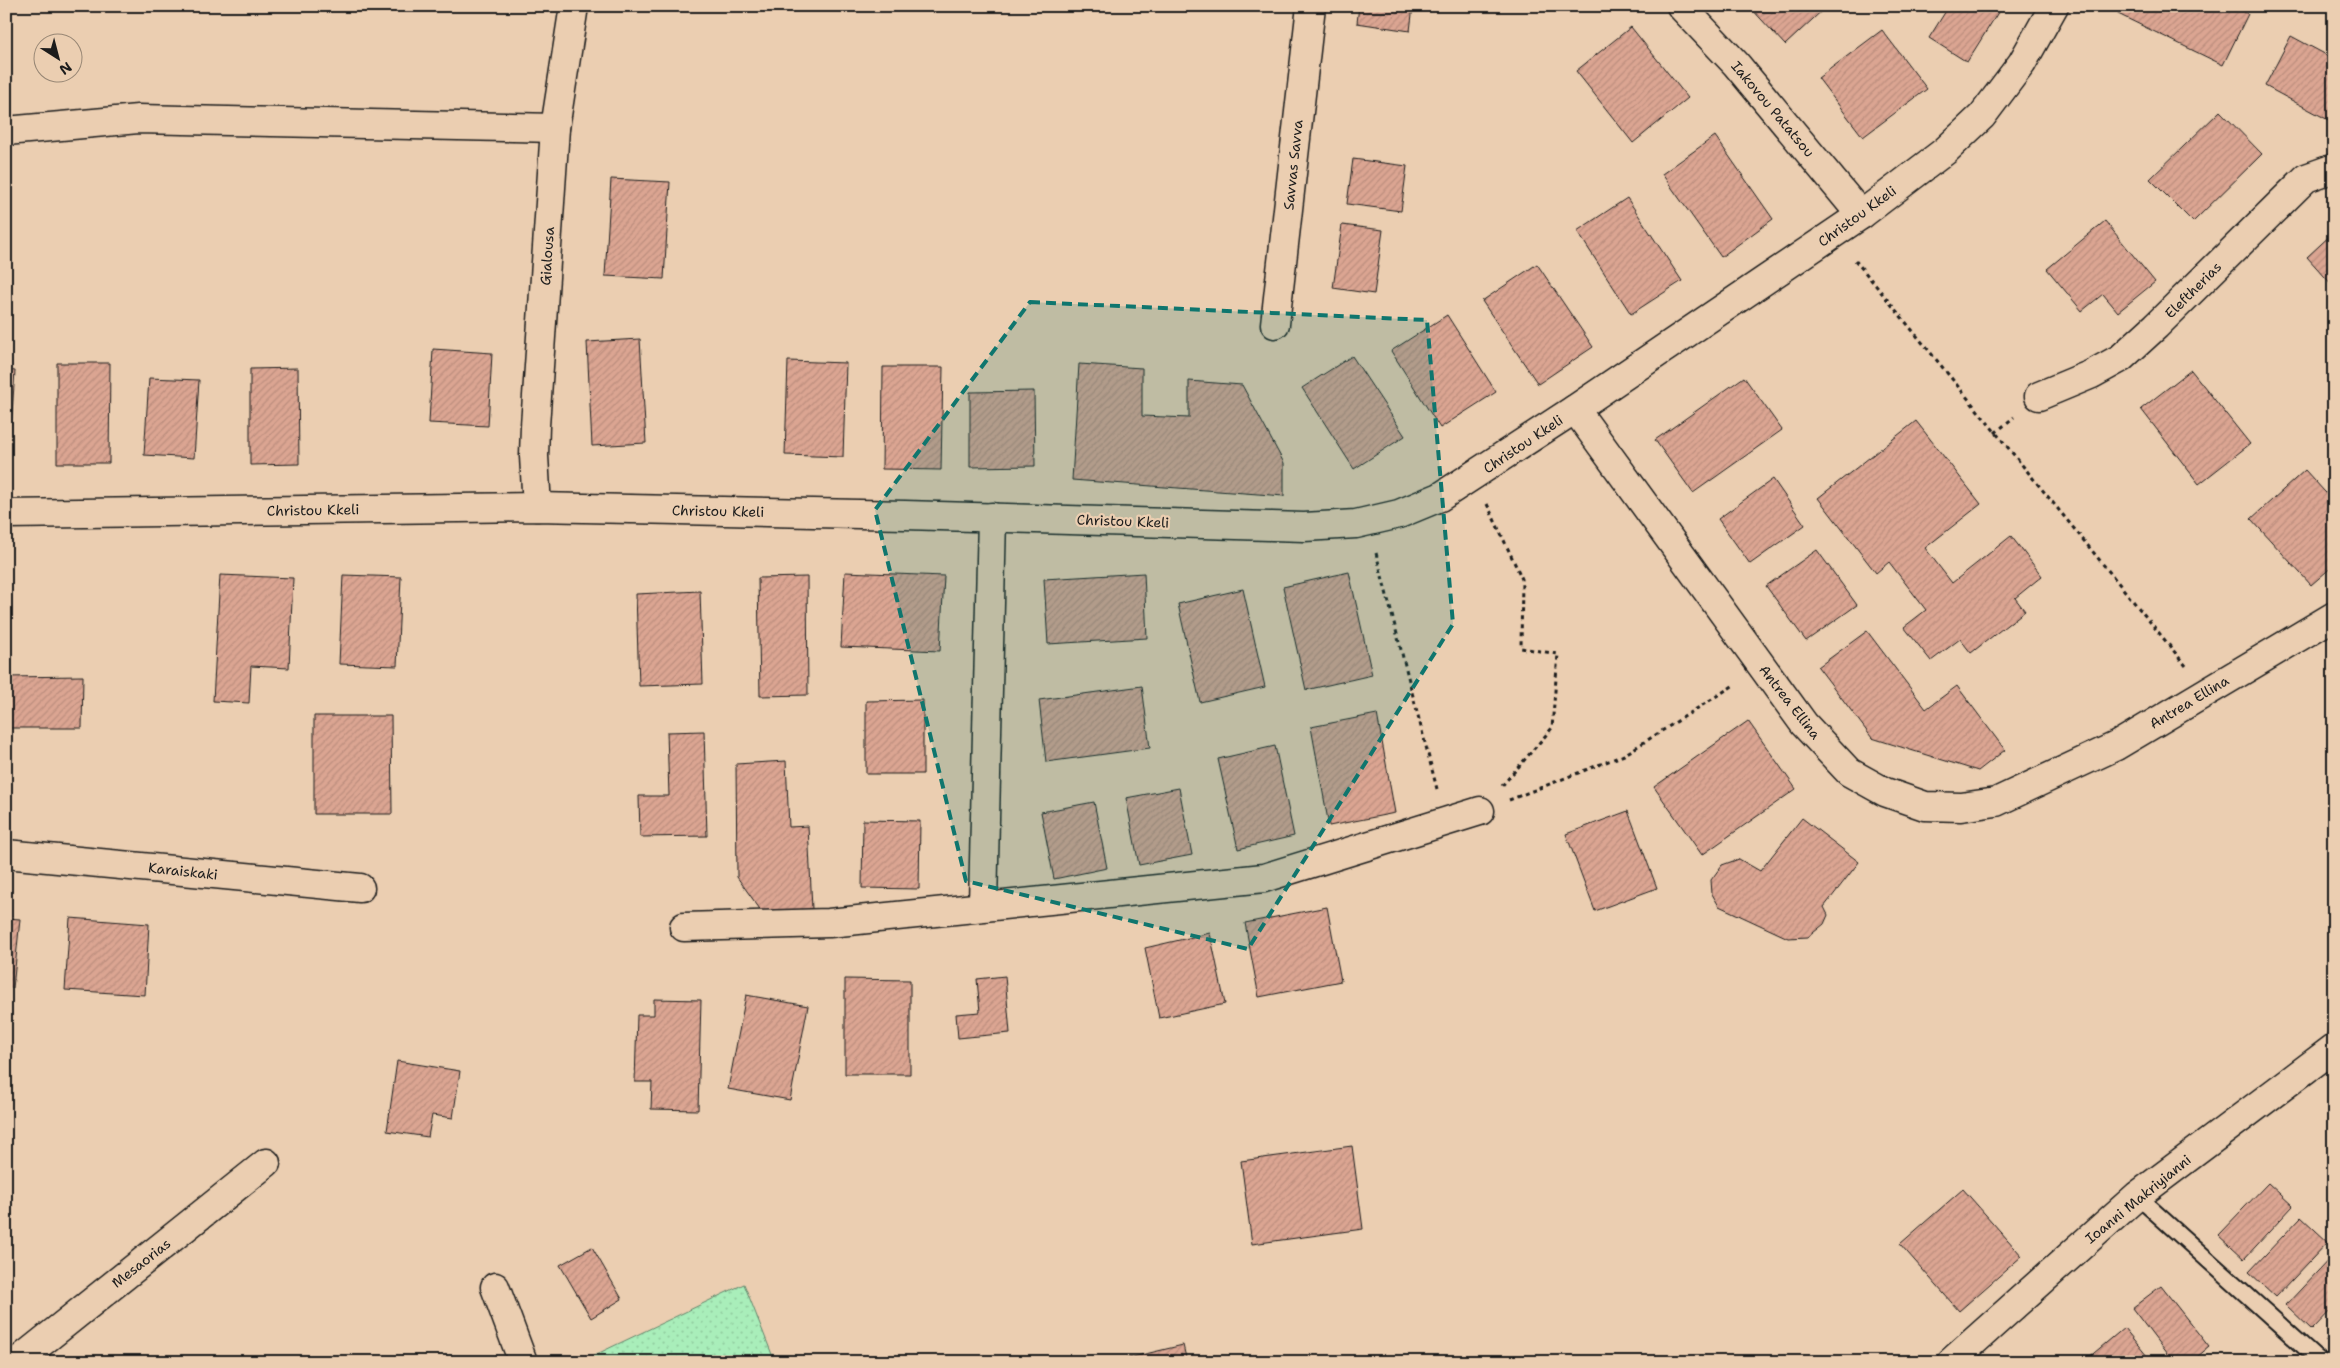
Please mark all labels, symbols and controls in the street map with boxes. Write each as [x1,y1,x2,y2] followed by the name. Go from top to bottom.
[32,32,82,82] north arrow
[1728,57,1818,161] street label: Iakovou Patatsou
[56,58,75,79] text: N
[1279,119,1307,211] street label: Savvas Savva
[1814,182,1900,250] street label: Christou Kkeli
[536,226,558,286] street label: Gialousa
[2161,258,2225,322] street label: Eleftherias
[1480,411,1566,477] street label: Christou Kkeli
[267,500,359,520] street label: Christou Kkeli
[672,501,764,521] street label: Christou Kkeli
[1076,510,1170,532] street label: Christou Kkeli
[1755,661,1825,743] street label: Antrea Ellina
[2146,671,2232,733] street label: Antrea Ellina
[147,858,219,884] street label: Karaiskaki
[2081,1151,2195,1247] street label: Ioanni Makriyianni
[108,1234,174,1292] street label: Mesaorias

